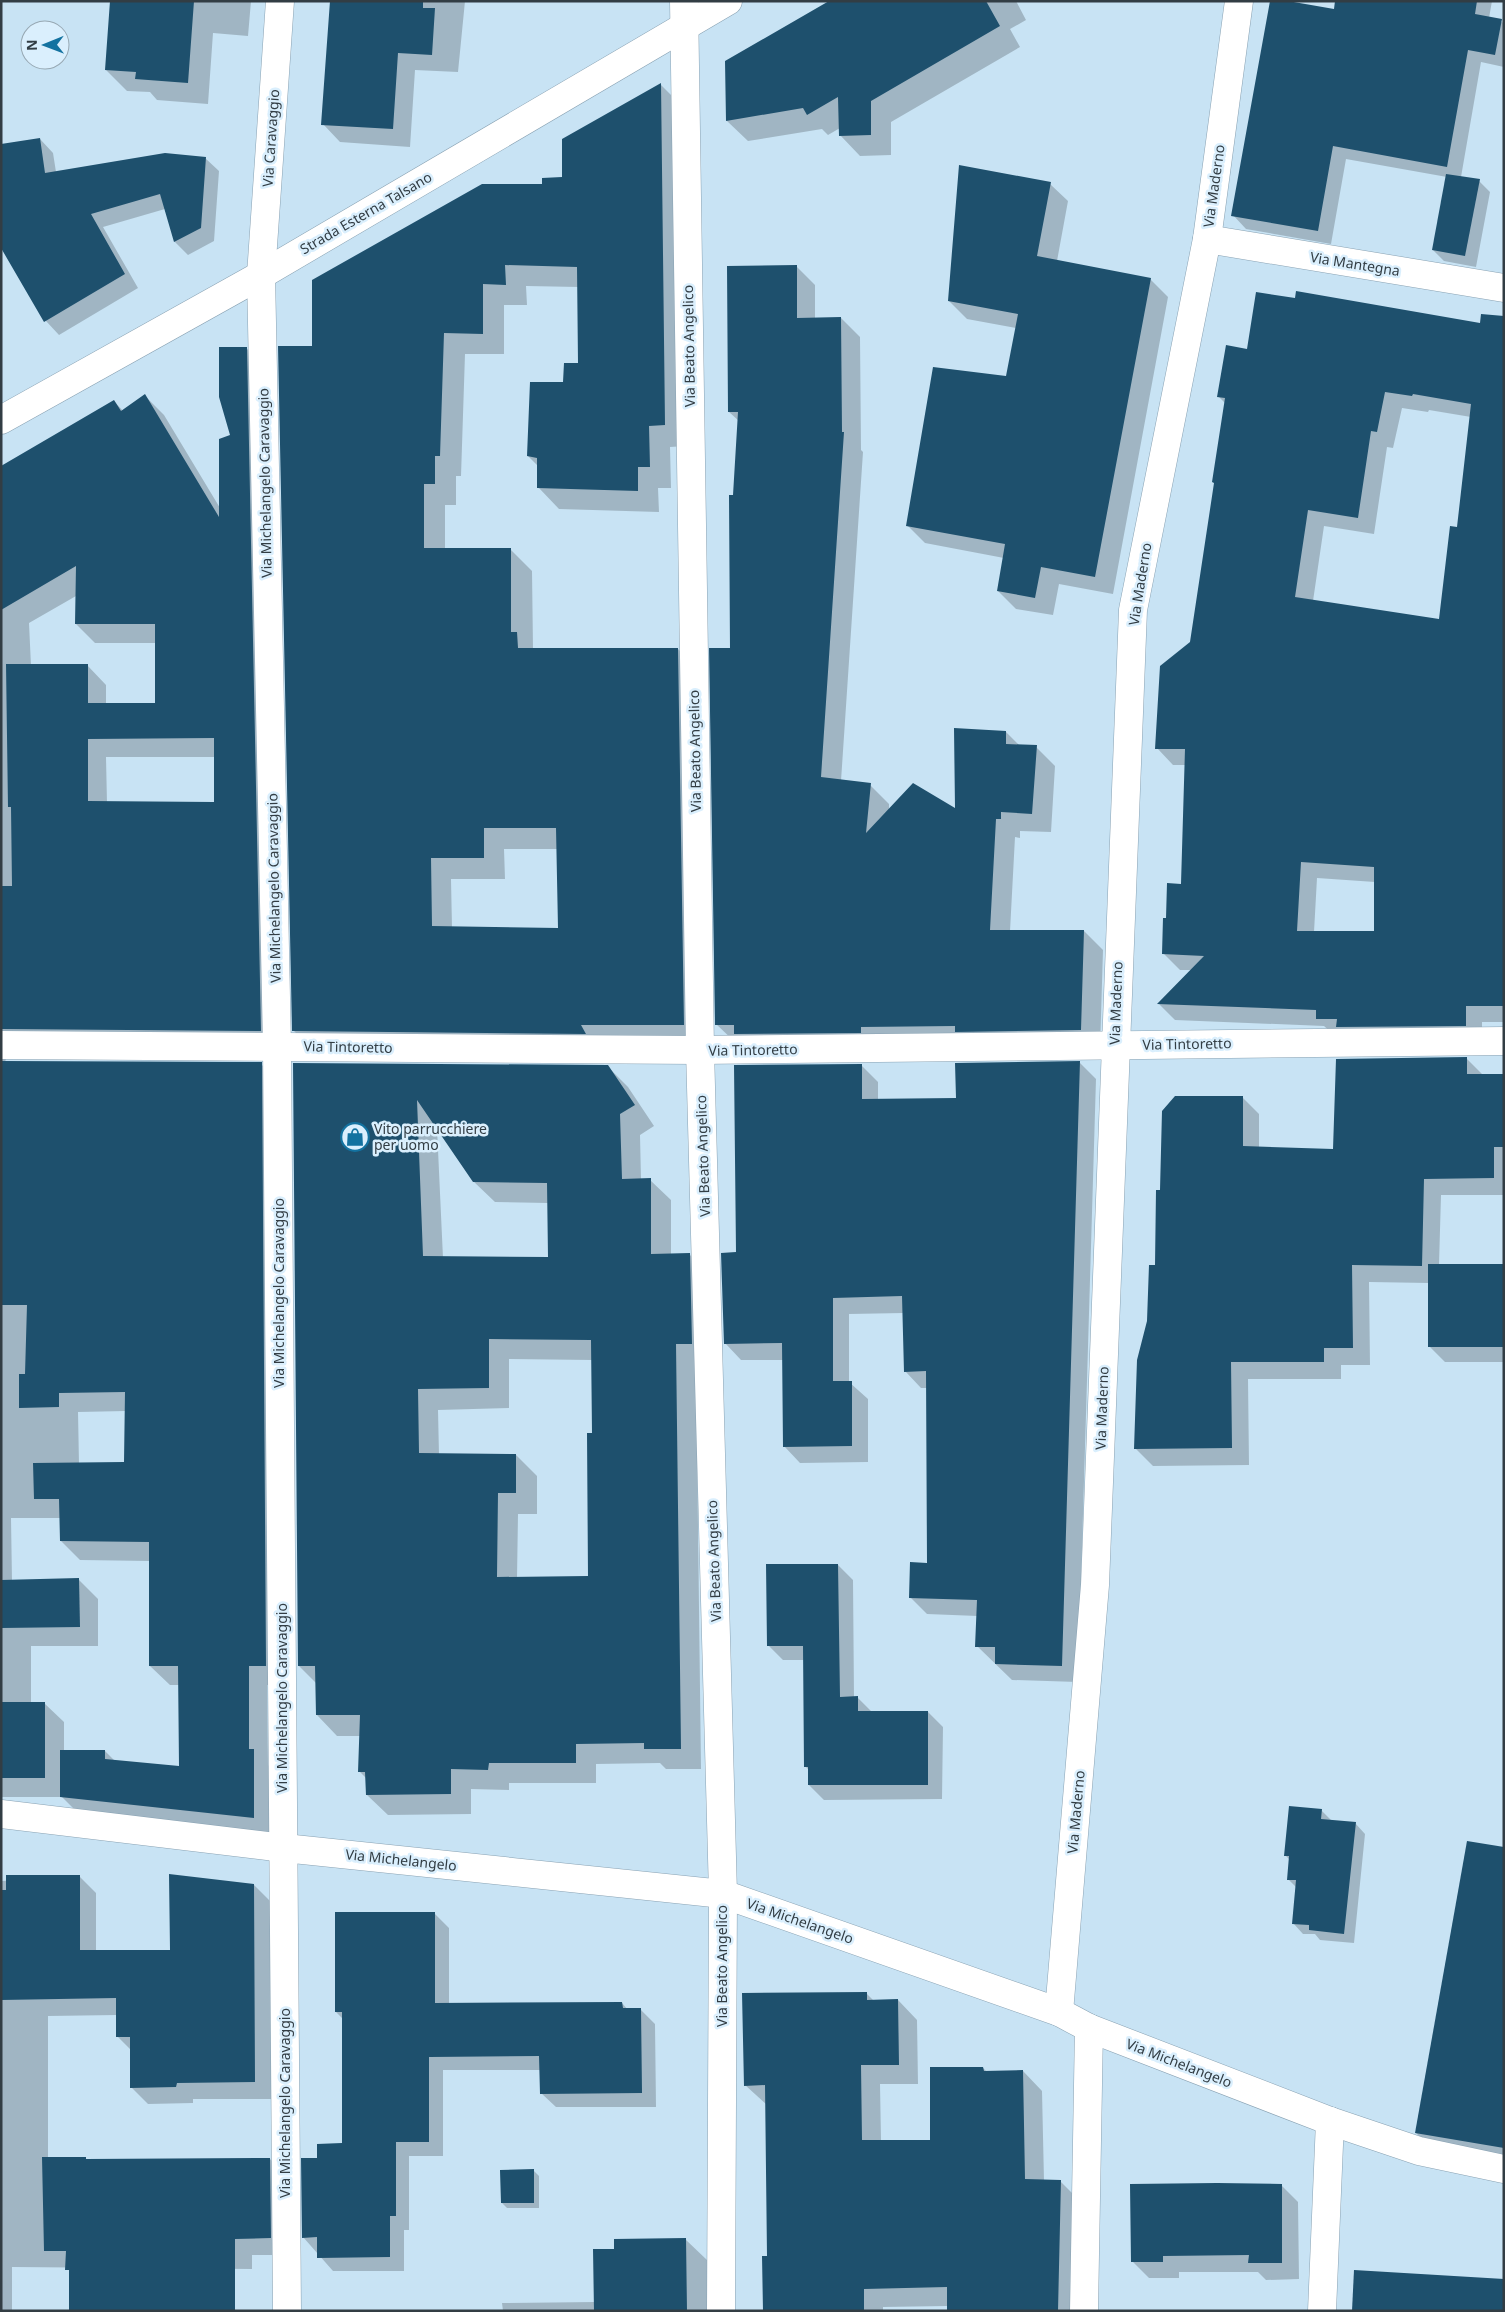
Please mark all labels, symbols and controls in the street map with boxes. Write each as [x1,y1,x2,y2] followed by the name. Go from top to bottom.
[20,20,70,70] north arrow
[22,39,41,51] text: N
[258,88,283,187] street label: Via Caravaggio
[1198,143,1229,229] street label: Via Maderno
[296,167,435,258] street label: Strada Esterna Talsano
[1309,247,1401,280] street label: Via Mantegna
[678,285,699,407] street label: Via Beato Angelico
[253,388,276,578] street label: Via Michelangelo Caravaggio
[1124,541,1155,627] street label: Via Maderno
[684,690,705,812] street label: Via Beato Angelico
[262,793,285,983] street label: Via Michelangelo Caravaggio
[1105,961,1126,1045] street label: Via Maderno
[1142,1033,1232,1054] street label: Via Tintoretto
[303,1036,393,1057] street label: Via Tintoretto
[708,1039,798,1060] street label: Via Tintoretto
[691,1095,714,1217] street label: Via Beato Angelico
[374,1119,487,1154] place label: Vito parrucchiere per uomo
[340,1122,370,1152] shop icon: Vito parrucchiere per uomo
[269,1198,288,1388] street label: Via Michelangelo Caravaggio
[1091,1366,1112,1450] street label: Via Maderno
[702,1500,725,1622] street label: Via Beato Angelico
[272,1603,291,1793] street label: Via Michelangelo Caravaggio
[1062,1770,1089,1854] street label: Via Maderno
[344,1844,458,1875] street label: Via Michelangelo
[744,1893,856,1948] street label: Via Michelangelo
[712,1905,731,2027] street label: Via Beato Angelico
[275,2008,294,2198] street label: Via Michelangelo Caravaggio
[1124,2034,1235,2091] street label: Via Michelangelo

